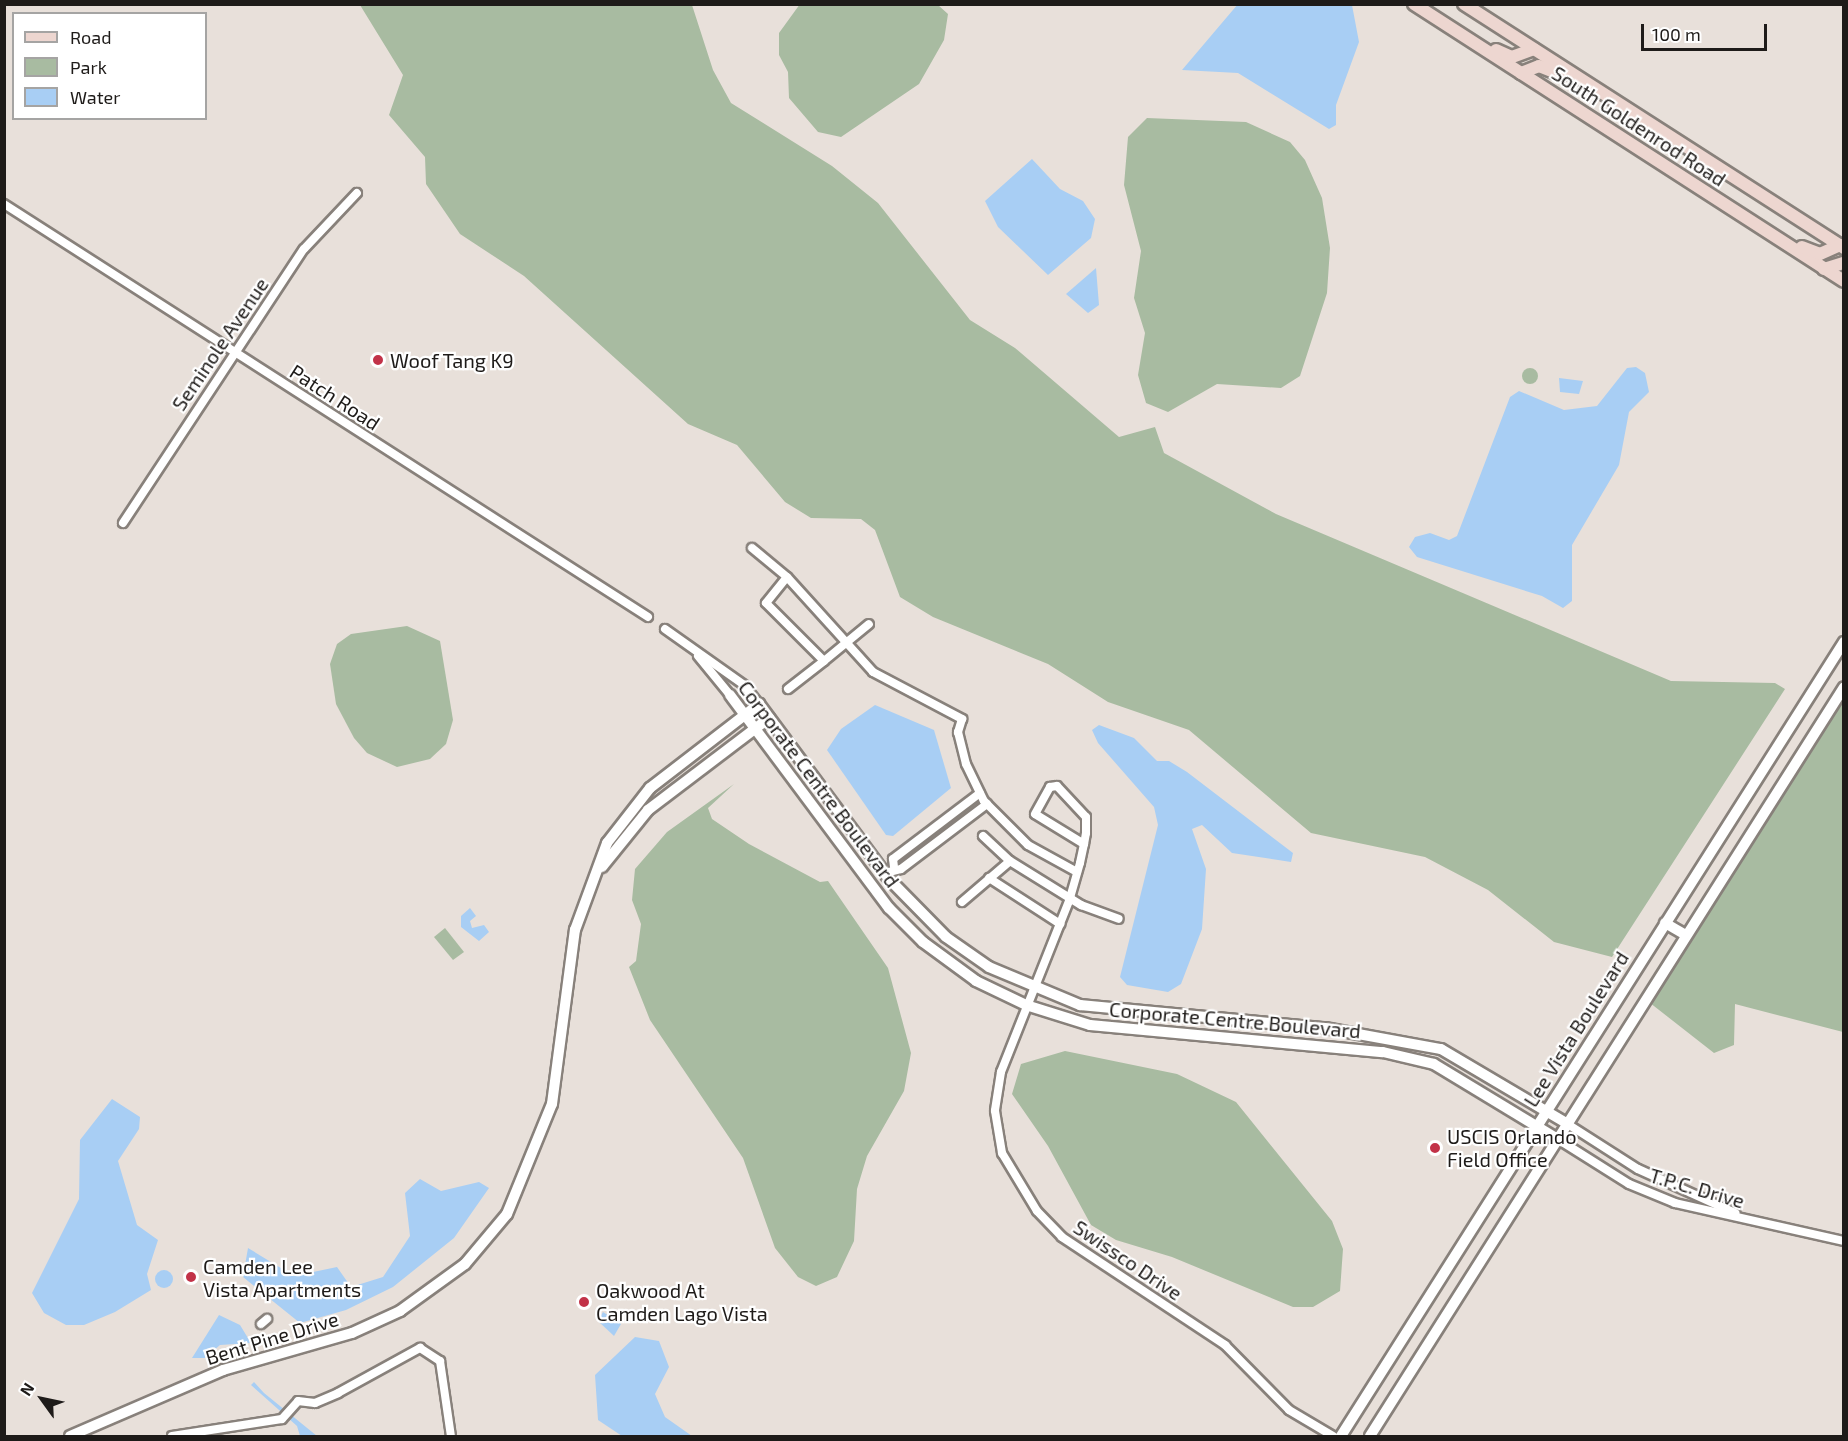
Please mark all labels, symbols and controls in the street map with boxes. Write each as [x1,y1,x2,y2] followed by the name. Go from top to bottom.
[12,12,207,120] legend
[1644,12,1770,50] scale bar
[1652,23,1701,45] text: 100 m
[70,26,111,48] text: Road
[70,56,107,78] text: Park
[1548,61,1730,191] street label: South Goldenrod Road
[70,86,120,108] text: Water
[167,273,273,415] street label: Seminole Avenue
[390,348,515,372] place label: Woof Tang K9
[371,353,385,367] marker: Woof Tang K9
[286,359,384,435] street label: Patch Road
[733,676,905,892] street label: Corporate Centre Boulevard
[1518,947,1634,1111] street label: Lee Vista Boulevard
[1108,997,1362,1043] street label: Corporate Centre Boulevard
[1447,1124,1577,1171] place label: USCIS Orlando Field Office
[1428,1141,1442,1155] marker: USCIS Orlando Field Office
[1647,1163,1747,1213] street label: T.P.C. Drive
[1069,1215,1187,1305] street label: Swissco Drive
[203,1254,362,1301] place label: Camden Lee Vista Apartments
[184,1270,198,1284] marker: Camden Lee Vista Apartments
[596,1278,768,1325] place label: Oakwood At Camden Lago Vista
[577,1295,591,1309] marker: Oakwood At Camden Lago Vista
[203,1306,341,1370] street label: Bent Pine Drive
[12,1369,72,1429] north arrow
[15,1379,38,1399] text: N

